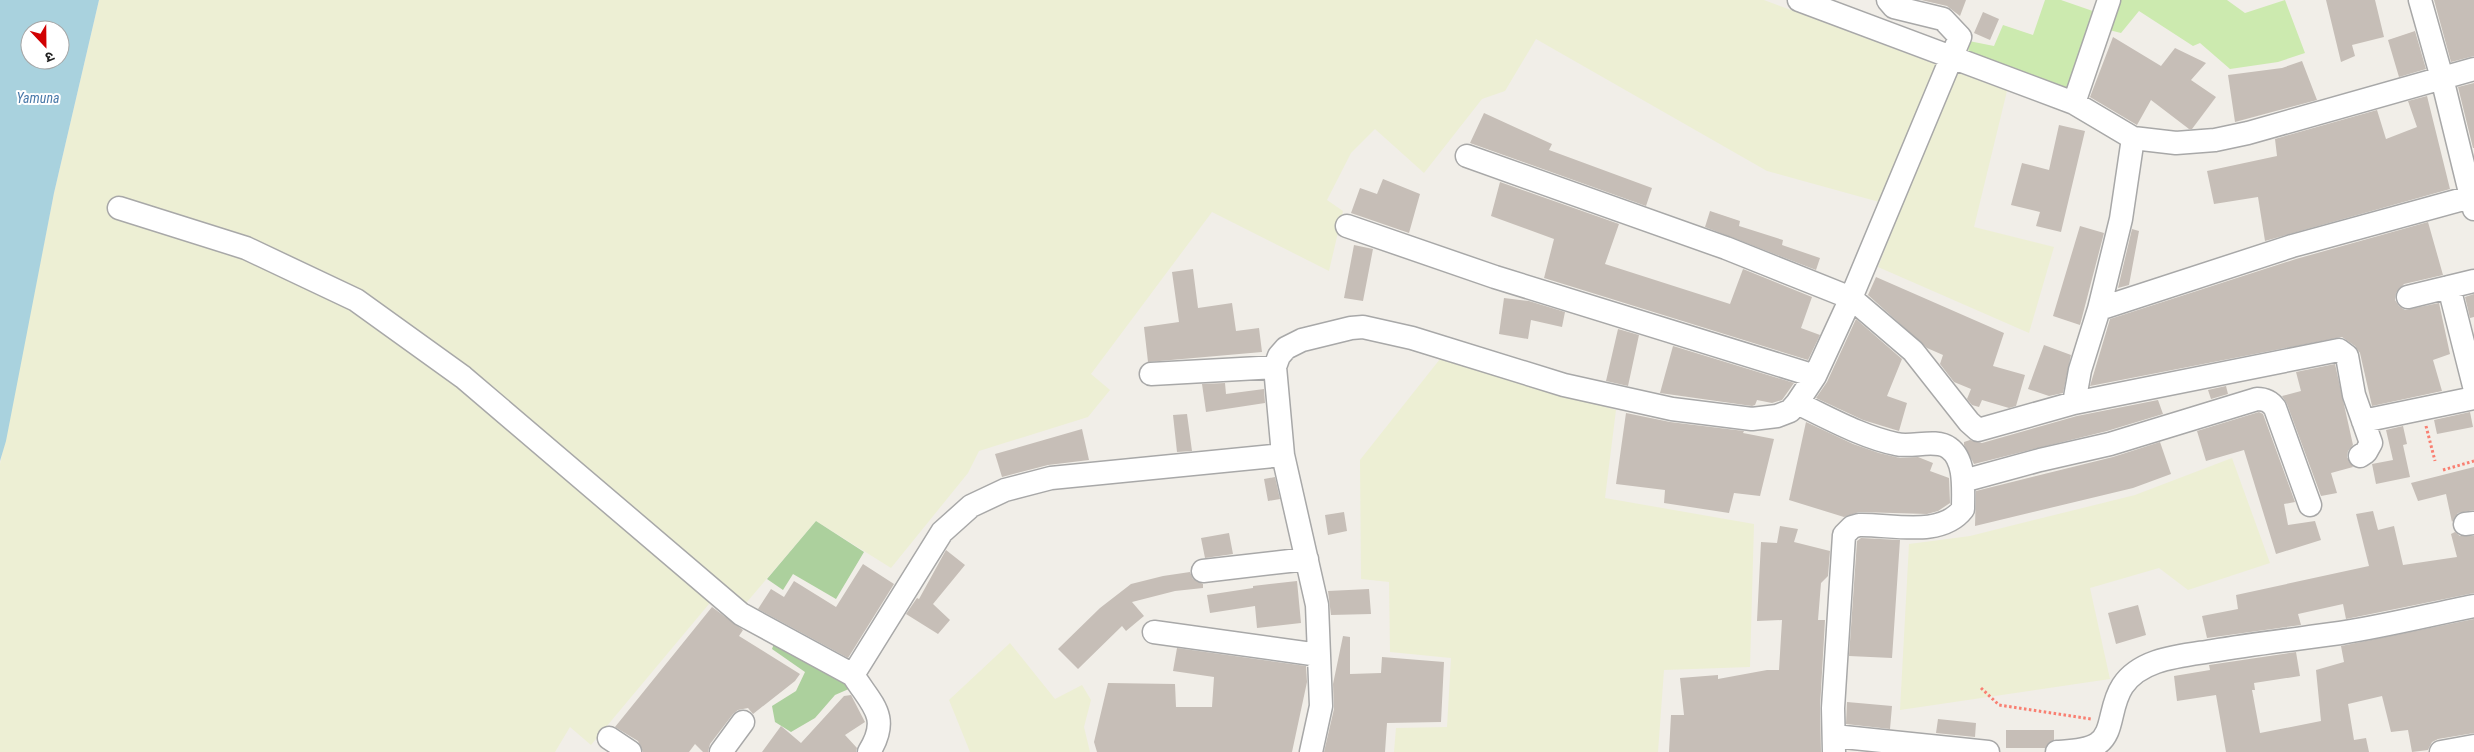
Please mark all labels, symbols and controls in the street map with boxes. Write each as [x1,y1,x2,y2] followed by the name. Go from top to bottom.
[20,20,70,70] north arrow
[42,48,57,66] text: उ
[16,90,60,106] water label: Yamuna

